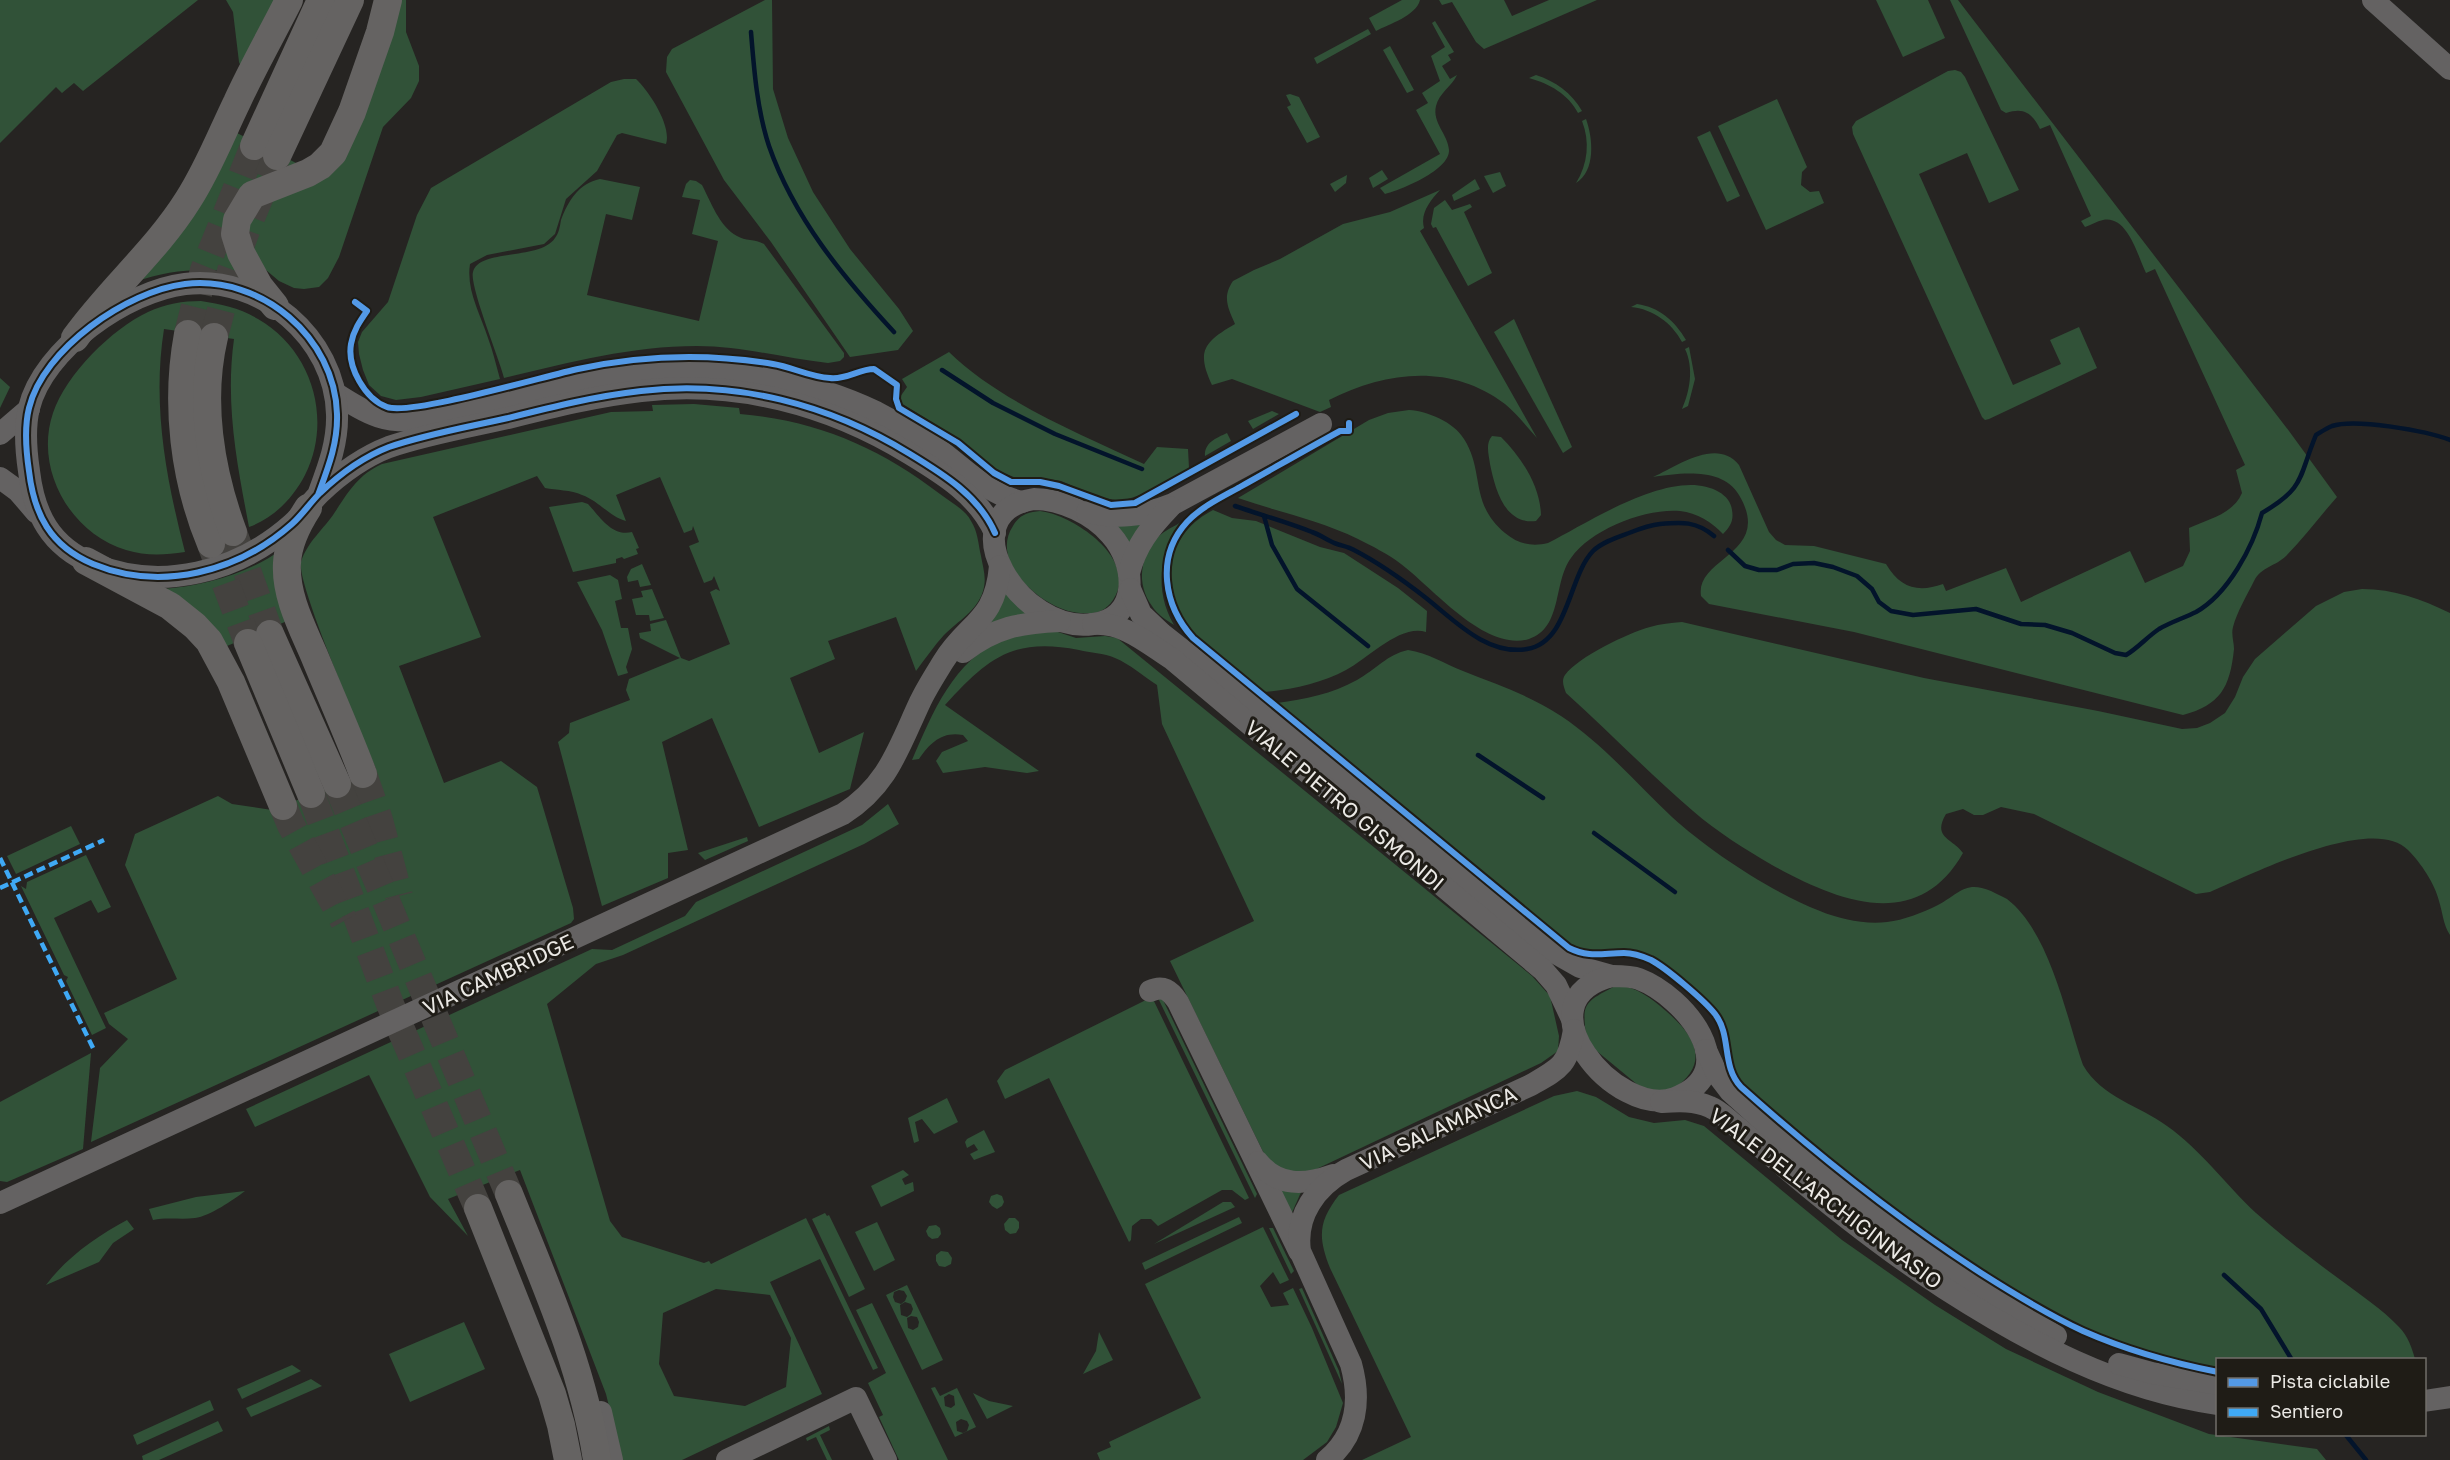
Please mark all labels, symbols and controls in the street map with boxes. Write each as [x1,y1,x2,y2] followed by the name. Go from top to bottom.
[1240,714,1450,896] street label: VIALE PIETRO GISMONDI
[419,928,577,1020] street label: VIA CAMBRIDGE
[1355,1080,1521,1176] street label: VIA SALAMANCA
[1704,1102,1948,1294] street label: VIALE DELL'ARCHIGINNASIO
[2216,1358,2426,1436] legend
[2270,1370,2390,1392] text: Pista ciclabile
[2270,1400,2343,1422] text: Sentiero

